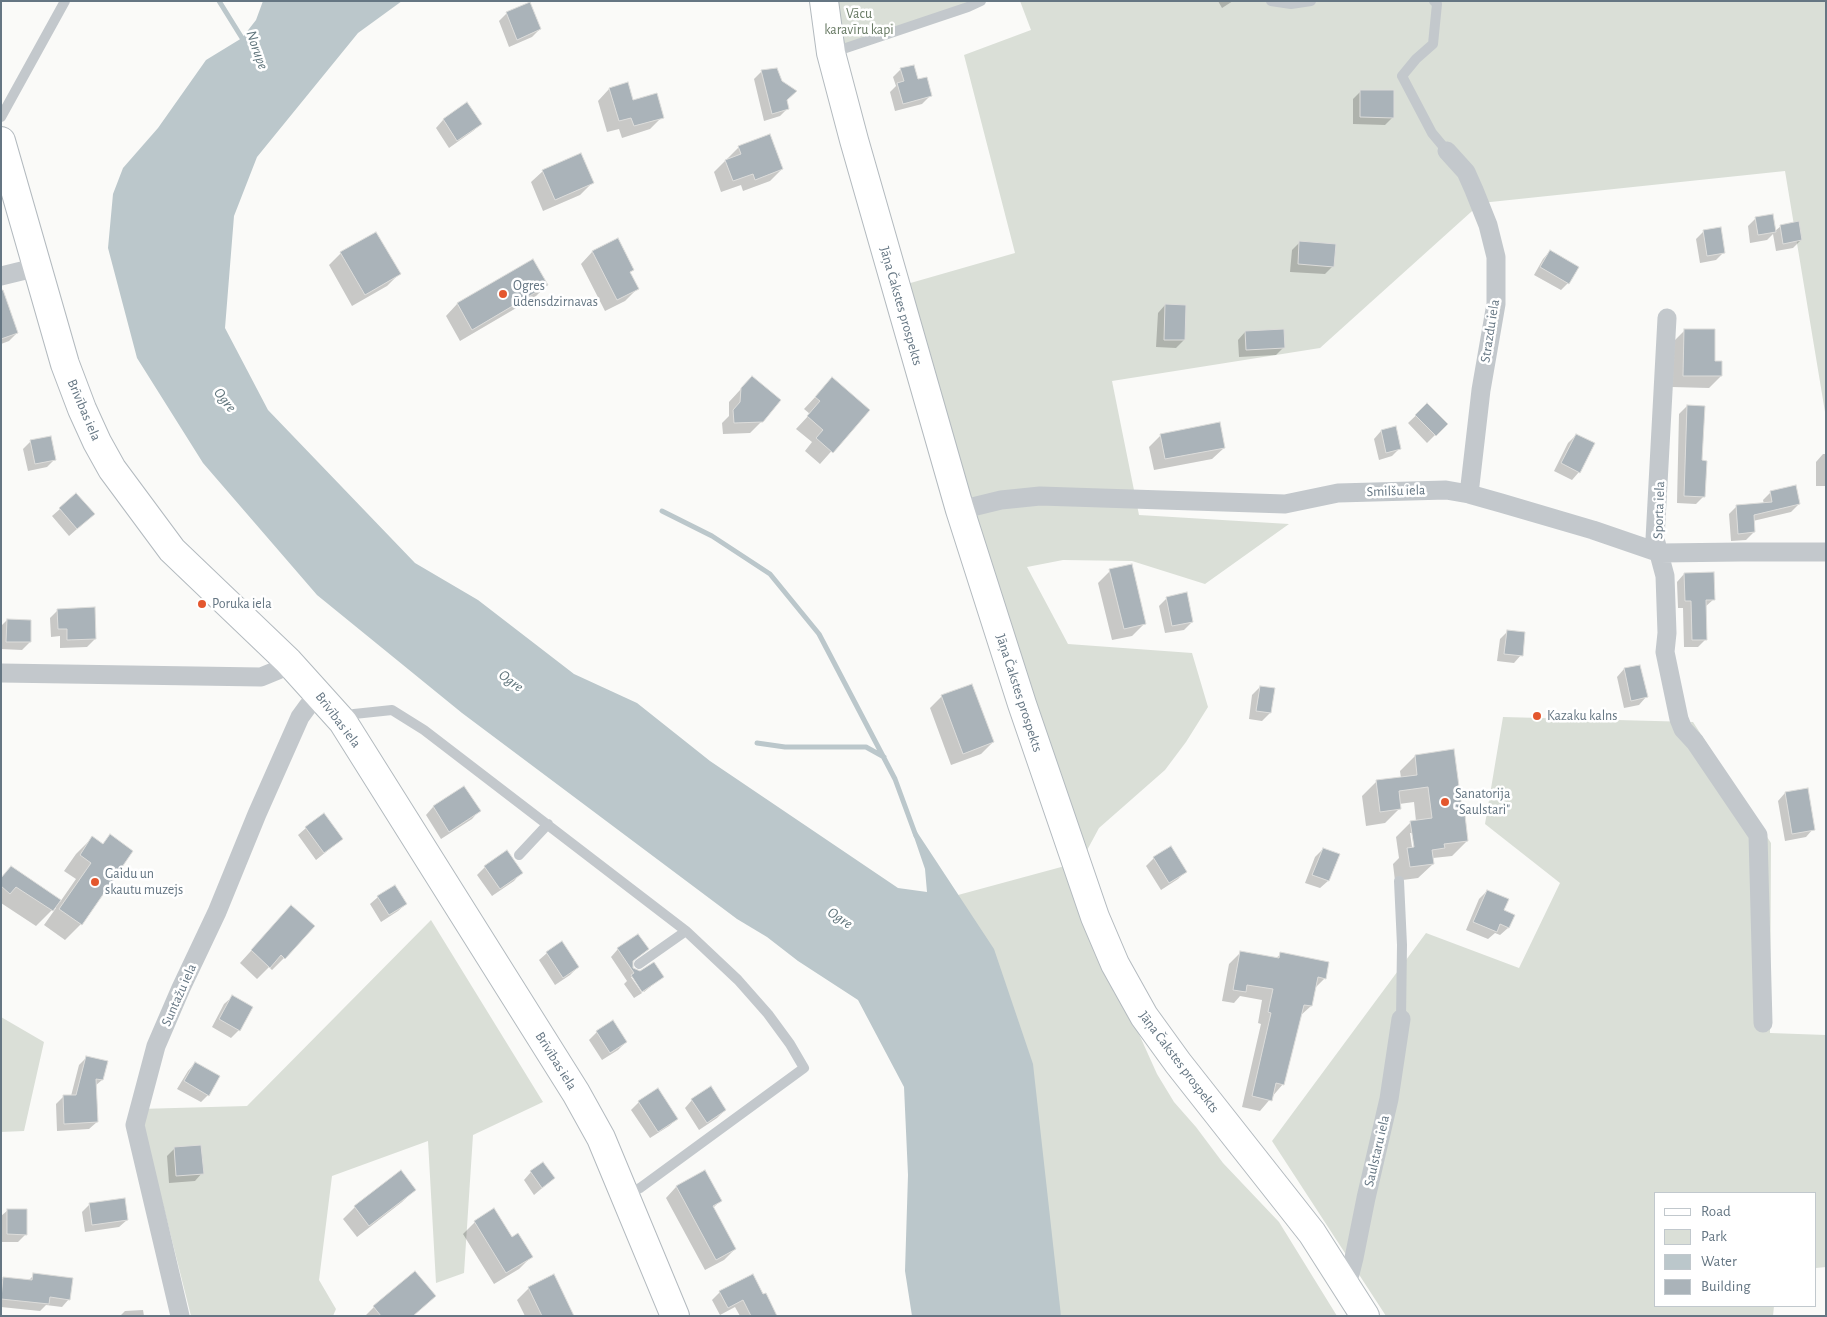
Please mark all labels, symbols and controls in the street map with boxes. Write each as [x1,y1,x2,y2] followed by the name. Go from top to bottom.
[824,6,894,38] park label: Vācu karavīru kapi
[242,28,272,72] water label: Norupe
[876,245,926,367] street label: Jāņa Čakstes prospekts
[513,278,598,310] place label: Ogres ūdensdzirnavas
[497,288,509,300] marker: Ogres ūdensdzirnavas
[1477,298,1503,364] street label: Strazdu iela
[63,377,105,443] street label: Brīvības iela
[210,384,240,416] water label: Ogre
[1650,481,1668,539] street label: Sporta iela
[1366,482,1426,500] street label: Smilšu iela
[212,596,272,612] place label: Poruka iela
[196,598,208,610] marker: Poruka iela
[992,632,1046,754] street label: Jāņa Čakstes prospekts
[495,666,527,696] water label: Ogre
[312,689,364,751] street label: Brīvības iela
[1547,708,1617,724] place label: Kazaku kalns
[1531,710,1543,722] marker: Kazaku kalns
[1455,786,1510,819] place label: Sanatorija "Saulstari"
[1439,796,1451,808] marker: Sanatorija "Saulstari"
[105,866,183,899] place label: Gaidu un skautu muzejs
[89,876,101,888] marker: Gaidu un skautu muzejs
[824,903,856,933] water label: Ogre
[158,961,200,1029] street label: Suntažu iela
[1135,1008,1223,1116] street label: Jāņa Čakstes prospekts
[532,1029,580,1093] street label: Brīvības iela
[1361,1113,1393,1189] street label: Saulstaru iela
[1654,1192,1817,1307] legend
[1701,1204,1731,1219] text: Road
[1701,1229,1727,1244] text: Park
[1701,1254,1737,1269] text: Water
[1701,1279,1751,1294] text: Building

